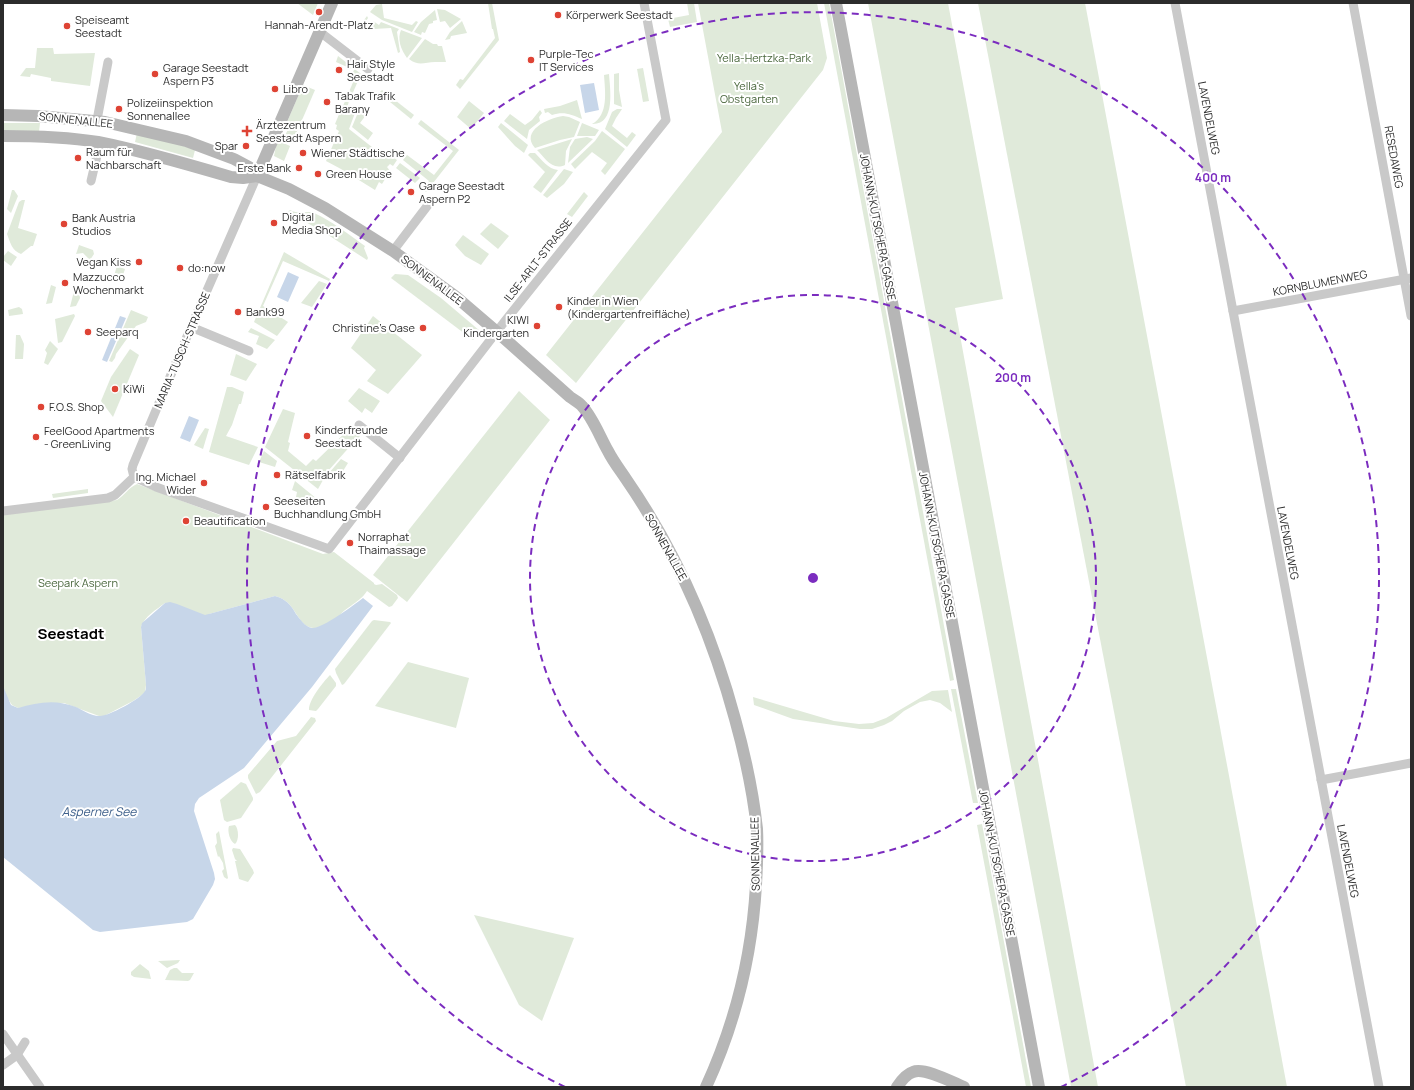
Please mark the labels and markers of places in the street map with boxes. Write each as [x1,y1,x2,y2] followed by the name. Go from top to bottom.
[314,7,324,17] marker: Hannah-Arendt-Platz
[566,7,673,22] place label: Körperwerk Seestadt
[553,10,563,20] marker: Körperwerk Seestadt
[75,12,129,40] place label: Speiseamt Seestadt
[265,17,373,32] place label: Hannah-Arendt-Platz
[62,21,72,31] marker: Speiseamt Seestadt
[539,46,594,74] place label: Purple-Tec IT Services
[526,55,536,65] marker: Purple-Tec IT Services
[347,56,396,84] place label: Hair Style Seestadt
[163,60,249,88] place label: Garage Seestadt Aspern P3
[334,65,344,75] marker: Hair Style Seestadt
[150,69,160,79] marker: Garage Seestadt Aspern P3
[283,81,309,96] place label: Libro
[270,84,280,94] marker: Libro
[335,88,396,116] place label: Tabak Trafik Barany
[127,95,213,123] place label: Polizeiinspektion Sonnenallee
[322,97,332,107] marker: Tabak Trafik Barany
[114,104,124,114] marker: Polizeiinspektion Sonnenallee
[256,117,341,145] place label: Ärztezentrum Seestadt Aspern
[241,125,253,137] marker: Ärztezentrum Seestadt Aspern
[215,138,238,153] place label: Spar
[241,141,251,151] marker: Spar
[86,144,161,172] place label: Raum für Nachbarschaft
[311,145,405,160] place label: Wiener Städtische
[298,148,308,158] marker: Wiener Städtische
[73,153,83,163] marker: Raum für Nachbarschaft
[238,160,292,175] place label: Erste Bank
[294,163,304,173] marker: Erste Bank
[326,166,392,181] place label: Green House
[313,169,323,179] marker: Green House
[419,178,505,206] place label: Garage Seestadt Aspern P2
[406,187,416,197] marker: Garage Seestadt Aspern P2
[282,209,342,237] place label: Digital Media Shop
[72,210,135,238] place label: Bank Austria Studios
[269,218,279,228] marker: Digital Media Shop
[59,219,69,229] marker: Bank Austria Studios
[77,254,131,269] place label: Vegan Kiss
[134,257,144,267] marker: Vegan Kiss
[188,260,226,275] place label: do:now
[175,263,185,273] marker: do:now
[73,269,144,297] place label: Mazzucco Wochenmarkt
[60,278,70,288] marker: Mazzucco Wochenmarkt
[567,293,691,321] place label: Kinder in Wien (Kindergartenfreifläche)
[554,302,564,312] marker: Kinder in Wien (Kindergartenfreifläche)
[246,304,285,319] place label: Bank99
[233,307,243,317] marker: Bank99
[463,312,529,340] place label: KIWI Kindergarten
[333,320,416,335] place label: Christine's Oase
[532,321,542,331] marker: KIWI Kindergarten
[418,323,428,333] marker: Christine's Oase
[96,324,139,339] place label: Seeparq
[83,327,93,337] marker: Seeparq
[123,381,145,396] place label: KiWi
[110,384,120,394] marker: KiWi
[49,399,105,414] place label: F.O.S. Shop
[36,402,46,412] marker: F.O.S. Shop
[315,422,388,450] place label: Kinderfreunde Seestadt
[44,423,155,451] place label: FeelGood Apartments - GreenLiving
[302,431,312,441] marker: Kinderfreunde Seestadt
[31,432,41,442] marker: FeelGood Apartments - GreenLiving
[285,467,346,482] place label: Rätselfabrik
[136,469,196,497] place label: Ing. Michael Wider
[272,470,282,480] marker: Rätselfabrik
[199,478,209,488] marker: Ing. Michael Wider
[274,493,381,521] place label: Seeseiten Buchhandlung GmbH
[261,502,271,512] marker: Seeseiten Buchhandlung GmbH
[194,513,266,528] place label: Beautification
[181,516,191,526] marker: Beautification
[358,529,426,557] place label: Norraphat Thaimassage
[345,538,355,548] marker: Norraphat Thaimassage
[806,571,820,585] centre of rings

